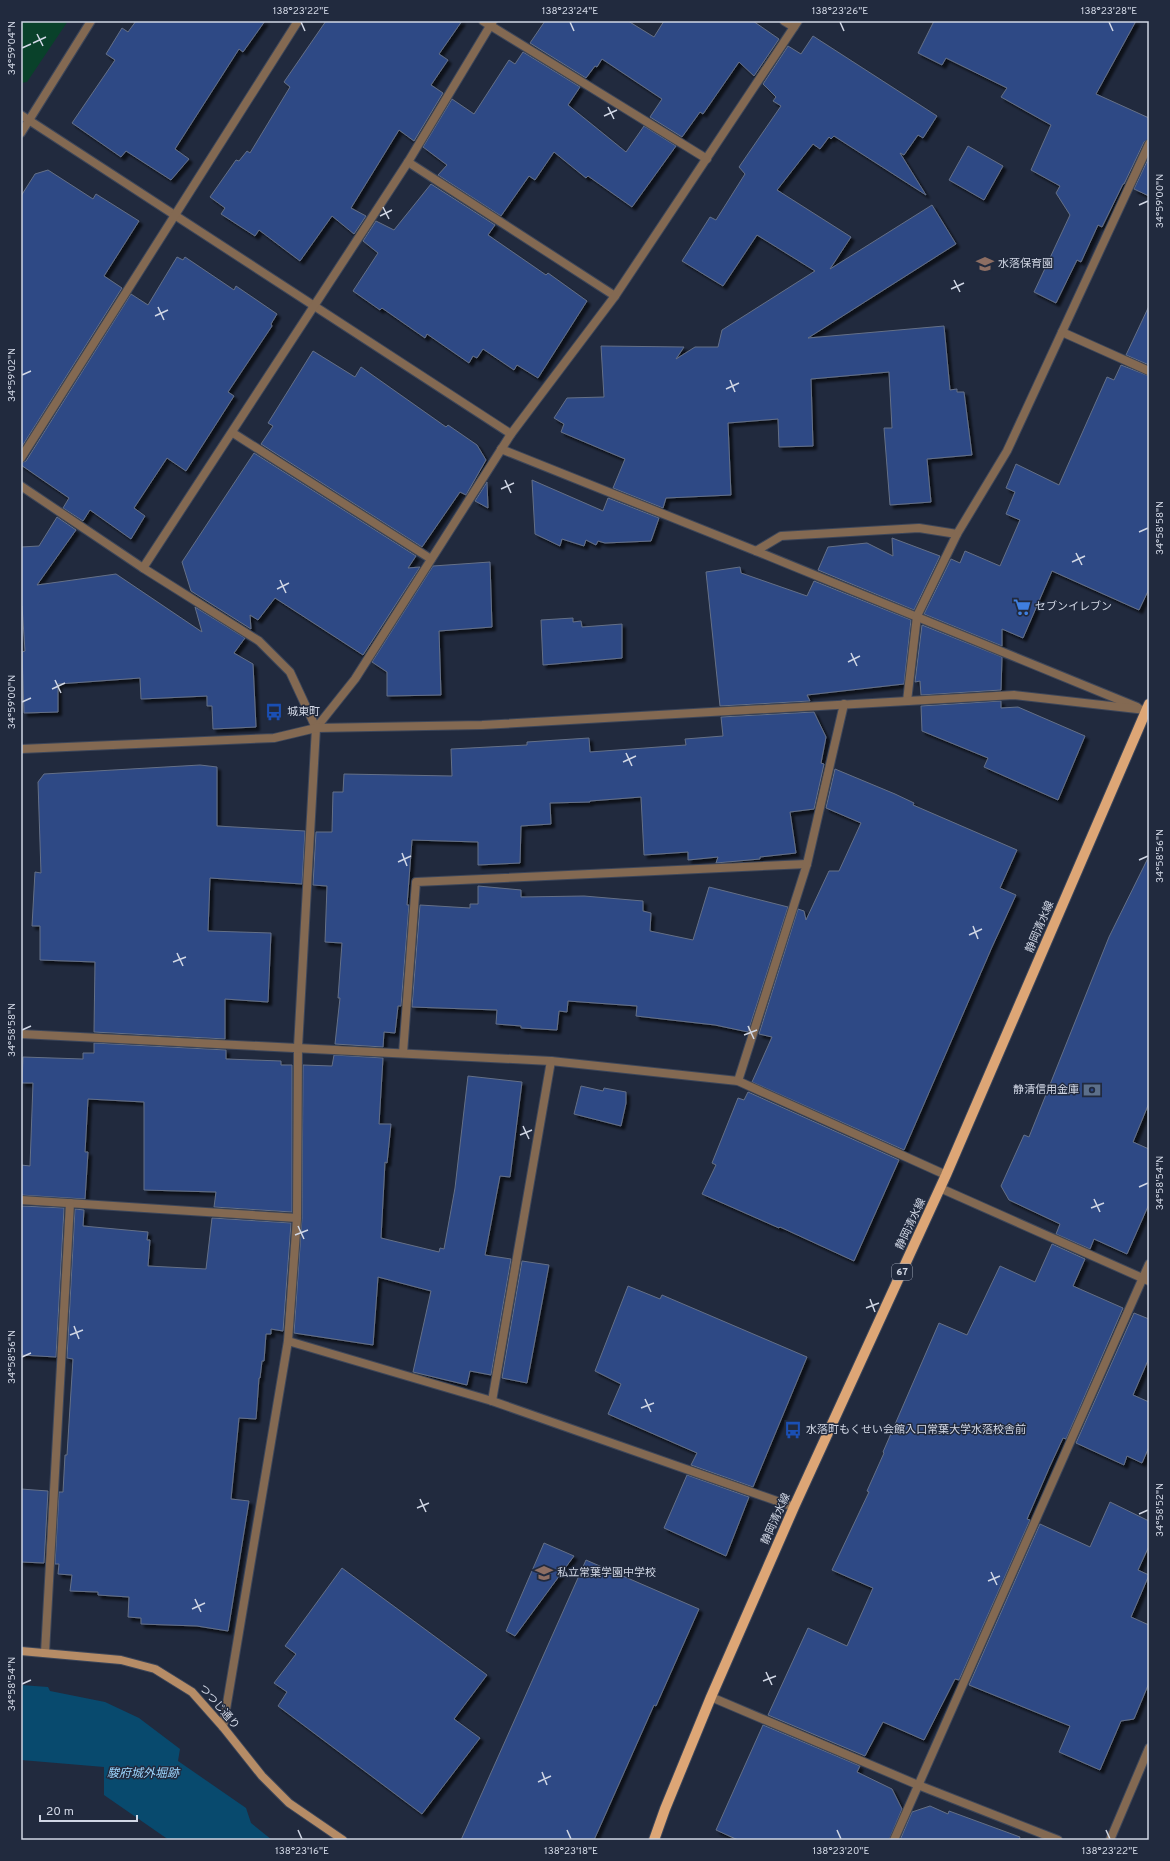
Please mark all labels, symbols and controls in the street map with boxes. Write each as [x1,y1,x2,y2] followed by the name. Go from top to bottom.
[273,5,329,18] text: 138°23'22"E
[542,5,598,18] text: 138°23'24"E
[812,5,868,18] text: 138°23'26"E
[1081,5,1137,18] text: 138°23'28"E
[6,21,19,75] text: 34°59'04"N
[1154,174,1167,228] text: 34°59'00"N
[975,254,995,274] school or university icon: 水落保育園
[998,257,1053,271] place label: 水落保育園
[6,348,19,402] text: 34°59'02"N
[1154,501,1167,555] text: 34°58'58"N
[1012,597,1032,617] supermarket icon: セブンイレブン
[1035,600,1112,614] place label: セブンイレブン
[6,675,19,729] text: 34°59'00"N
[264,702,284,722] bus stop icon: 城東町
[287,705,320,719] place label: 城東町
[1154,829,1167,883] text: 34°58'56"N
[1023,899,1057,955] street label: 静岡清水線
[6,1003,19,1057] text: 34°58'58"N
[1082,1080,1102,1100] bank icon: 静清信用金庫
[1013,1083,1079,1097] place label: 静清信用金庫
[1154,1156,1167,1210] text: 34°58'54"N
[893,1196,929,1252] street label: 静岡清水線
[892,1264,912,1280] road number: 67
[6,1330,19,1384] text: 34°58'56"N
[783,1420,803,1440] bus stop icon: 水落町もくせい会館入口常葉大学水落校舎前
[806,1423,1026,1437] place label: 水落町もくせい会館入口常葉大学水落校舎前
[1154,1483,1167,1537] text: 34°58'52"N
[758,1491,794,1547] street label: 静岡清水線
[534,1563,554,1583] school or university icon: 私立常葉学園中学校
[557,1566,656,1580] place label: 私立常葉学園中学校
[6,1657,19,1711] text: 34°58'54"N
[196,1682,242,1732] street label: つつじ通り
[107,1766,181,1782] water label: 駿府城外堀跡
[40,1797,137,1823] scale bar
[46,1804,74,1820] text: 20 m
[275,1845,329,1858] text: 138°23'16"E
[544,1845,598,1858] text: 138°23'18"E
[813,1845,869,1858] text: 138°23'20"E
[1082,1845,1138,1858] text: 138°23'22"E

